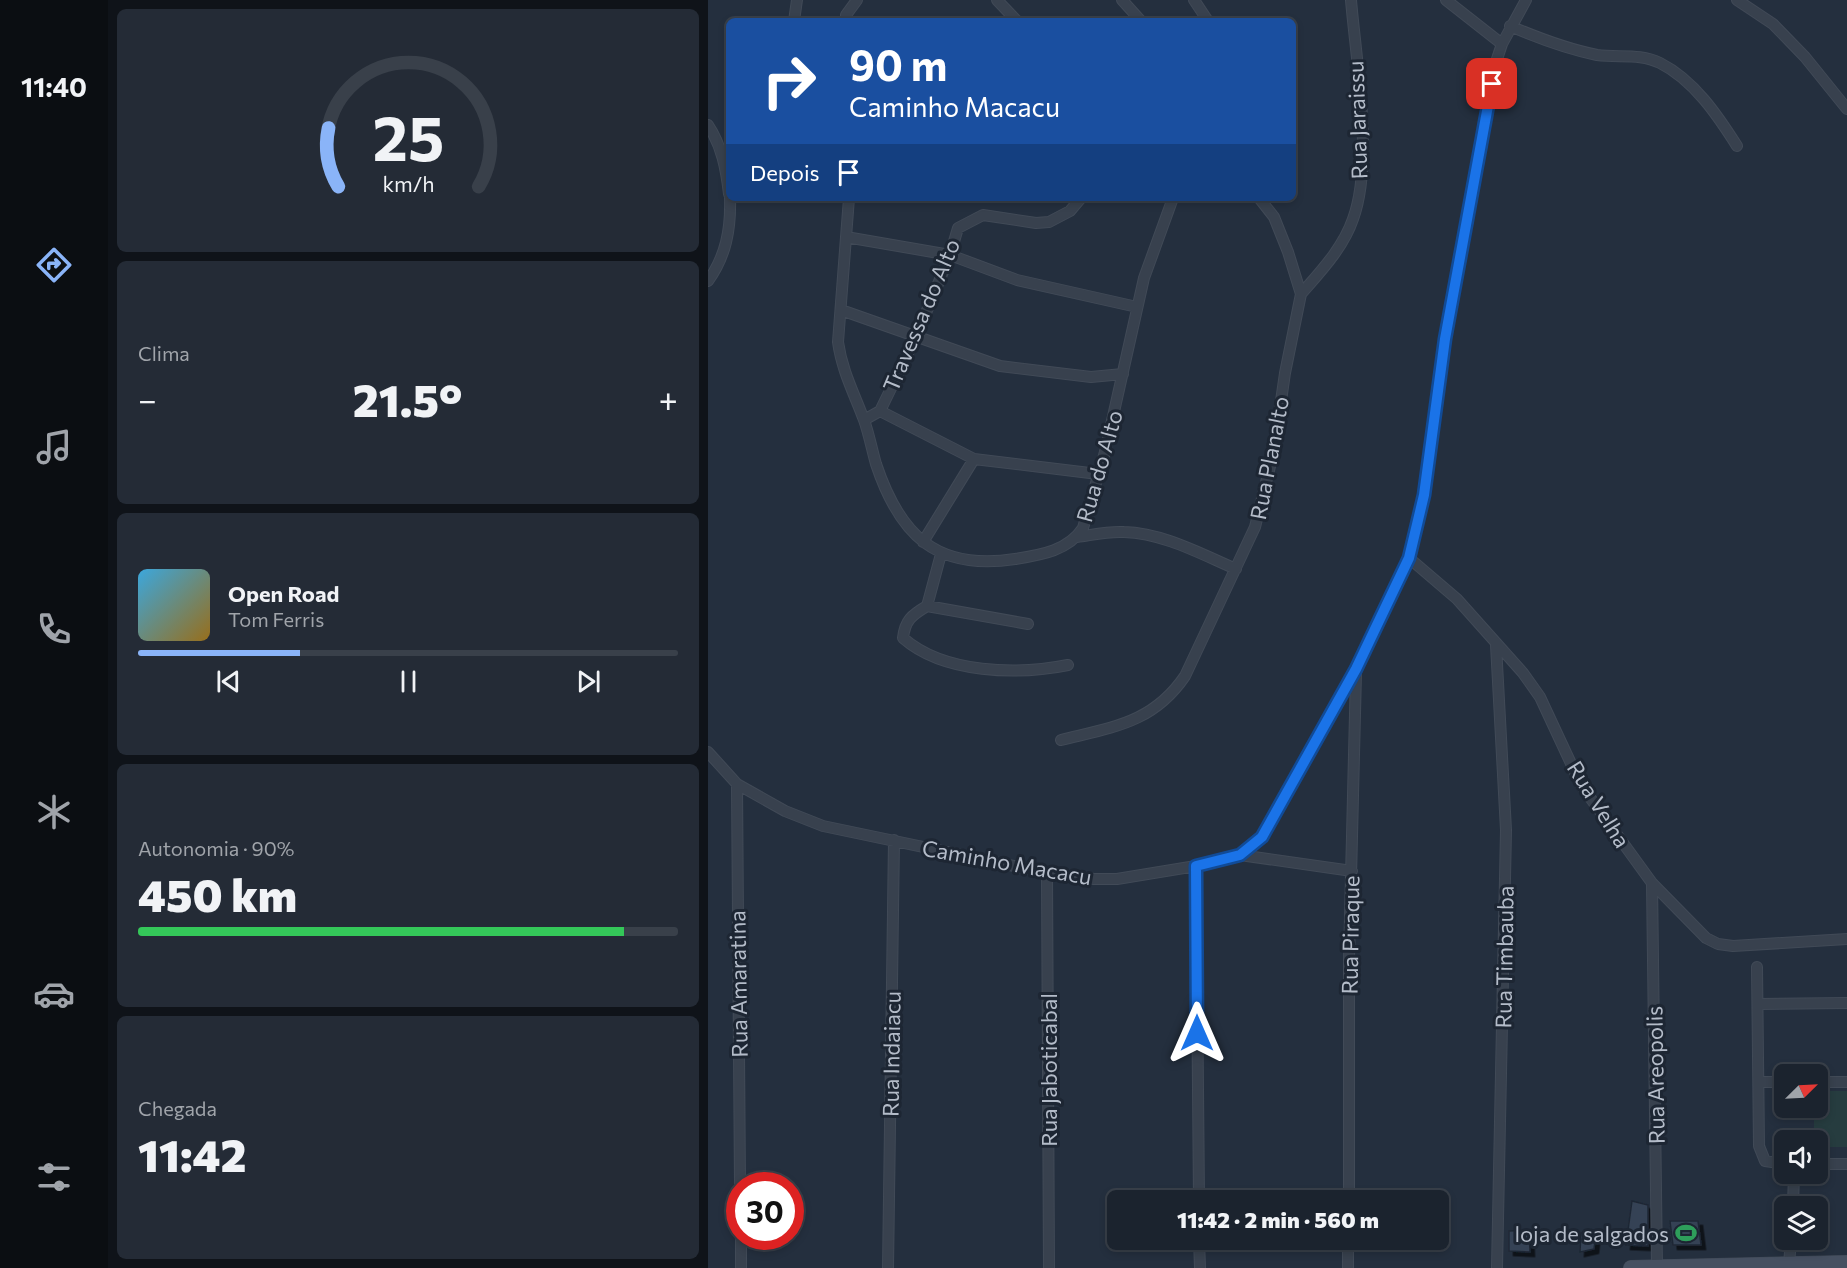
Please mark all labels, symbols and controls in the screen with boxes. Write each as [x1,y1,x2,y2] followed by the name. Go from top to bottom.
[849,38,948,90] text: 90 m
[750,42,828,120] icon: right
[1466,58,1517,109] pin
[1341,60,1373,180] street label: Rua Jaraissu
[1475,67,1508,100] icon: arrive
[21,70,87,103] text: 11:40
[849,90,1060,123] text: Caminho Macacu
[372,99,444,175] text: 25
[832,156,865,189] icon: arrive
[750,159,820,186] text: Depois
[382,171,434,197] text: km/h
[877,235,965,395] street label: Travessa do Alto
[33,244,75,286] icon: directions
[138,341,190,365] text: Clima
[353,371,463,426] text: 21.5°
[138,378,157,419] text: −
[659,378,678,419] text: +
[1244,394,1294,522] street label: Rua Planalto
[1070,407,1128,525] street label: Rua do Alto
[33,426,75,468] icon: music
[228,580,339,607] text: Open Road
[228,607,324,631] text: Tom Ferris
[33,608,75,650] icon: phone
[212,665,245,698] icon: previous
[392,665,425,698] icon: pause
[572,665,605,698] icon: next
[1562,756,1636,852] street label: Rua Velha
[33,791,75,833] icon: climate
[920,834,1094,890] street label: Caminho Macacu
[138,836,294,860] text: Autonomia · 90%
[138,866,297,921] text: 450 km
[1335,875,1365,995] street label: Rua Piraque
[1489,885,1519,1029] street label: Rua Timbauba
[723,910,753,1058] street label: Rua Amaratina
[33,973,75,1015] icon: car
[876,991,906,1117] street label: Rua Indaiacu
[1035,993,1062,1147] street label: Rua Jaboticabal
[1165,1001,1229,1065] position arrow
[1640,1006,1670,1144] street label: Rua Areopolis
[1774,1064,1828,1118] north arrow
[1774,1064,1828,1250] map controls
[138,1096,217,1120] text: Chegada
[138,1126,246,1181] text: 11:42
[1774,1130,1828,1184] button: sound
[33,1156,75,1198] icon: filters
[726,1172,804,1250] speed limit sign: 30
[1774,1196,1828,1250] button: layers
[1177,1206,1379,1233] text: 11:42 · 2 min · 560 m
[1514,1220,1669,1247] place label: loja de salgados
[1674,1221,1698,1245] sports icon: loja de salgados

